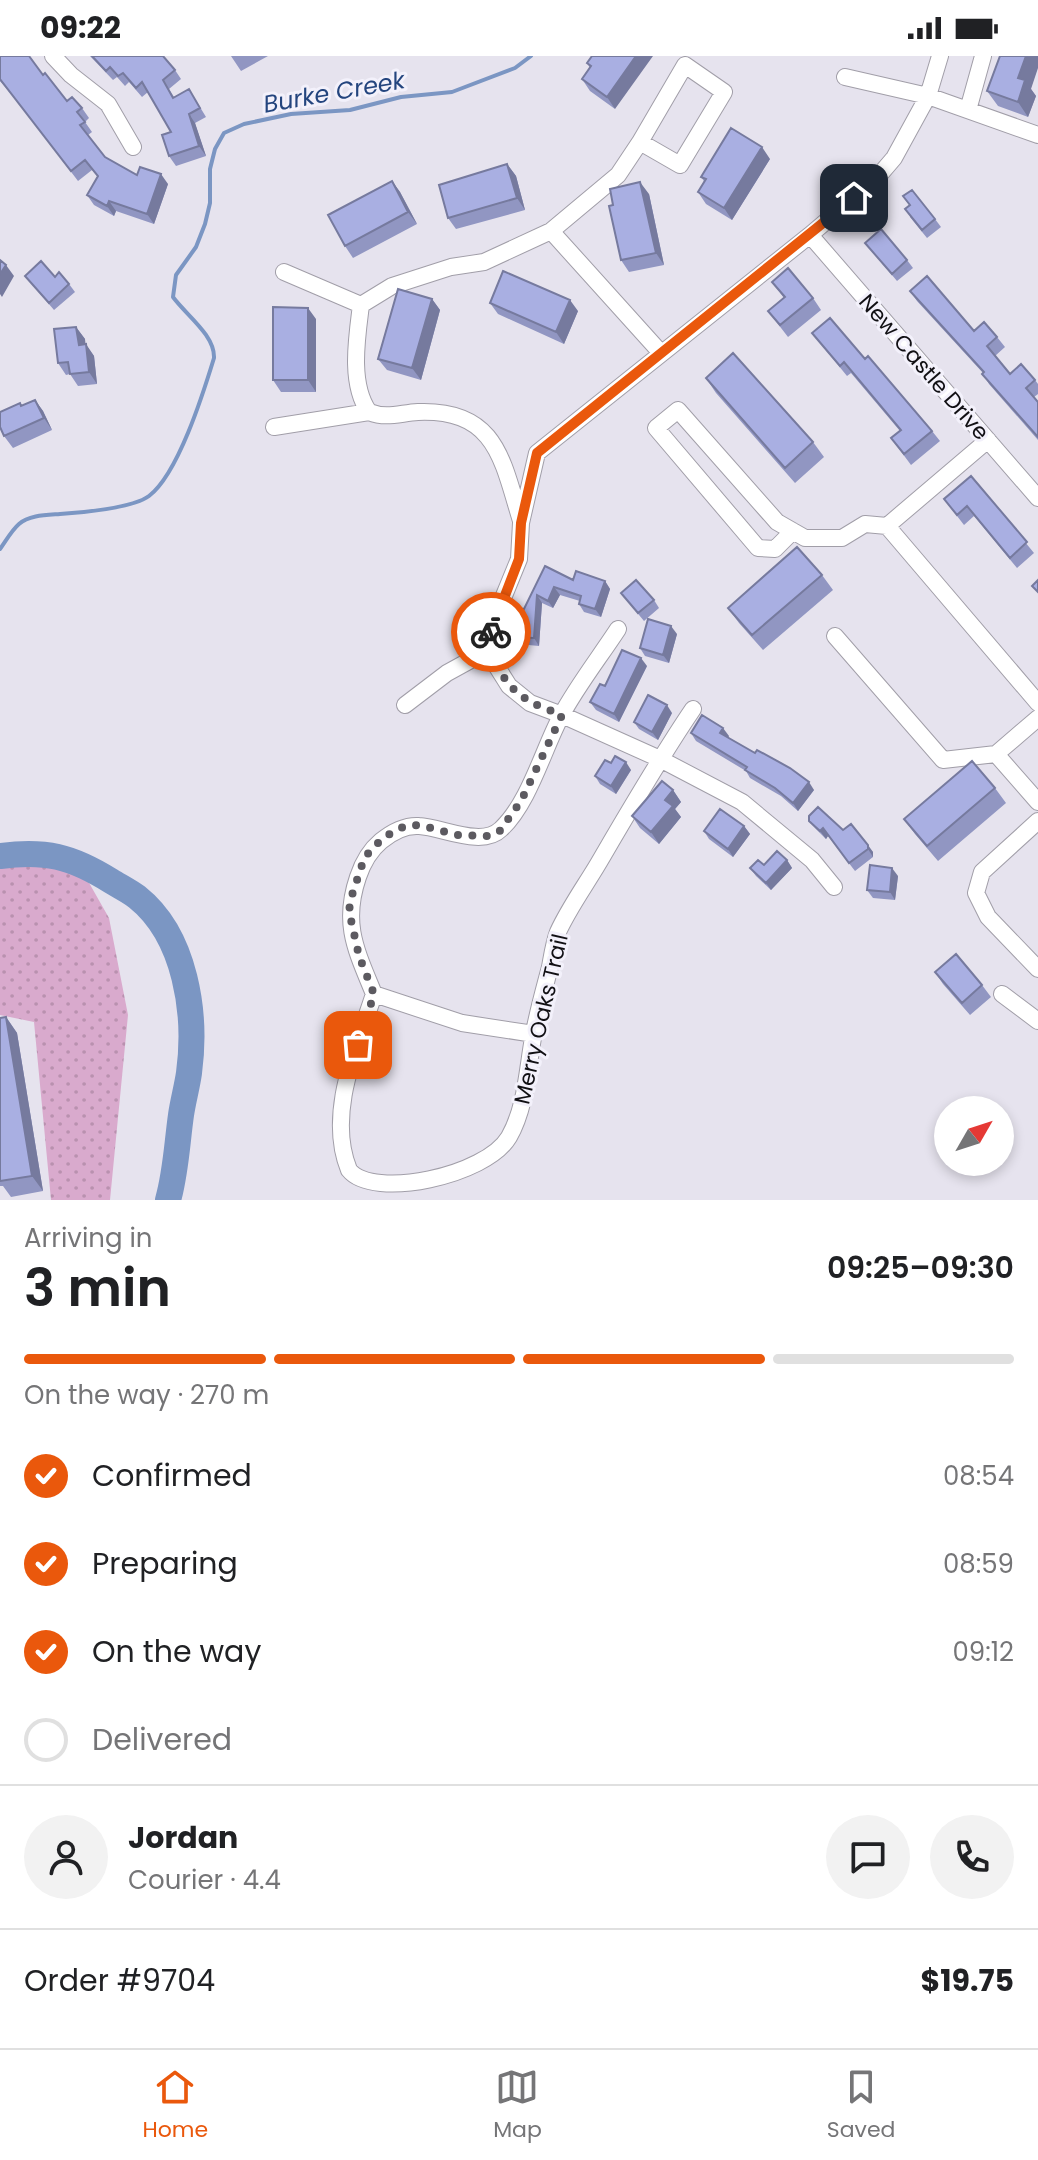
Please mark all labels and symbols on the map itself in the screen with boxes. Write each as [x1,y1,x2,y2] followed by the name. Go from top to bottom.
[261,63,409,121] water label: Burke Creek
[820,164,888,232] pin
[852,287,996,447] street label: New Castle Drive
[451,592,531,672] courier
[506,931,576,1107] street label: Merry Oaks Trail
[324,1011,392,1079] pin
[934,1096,1014,1176] north arrow

